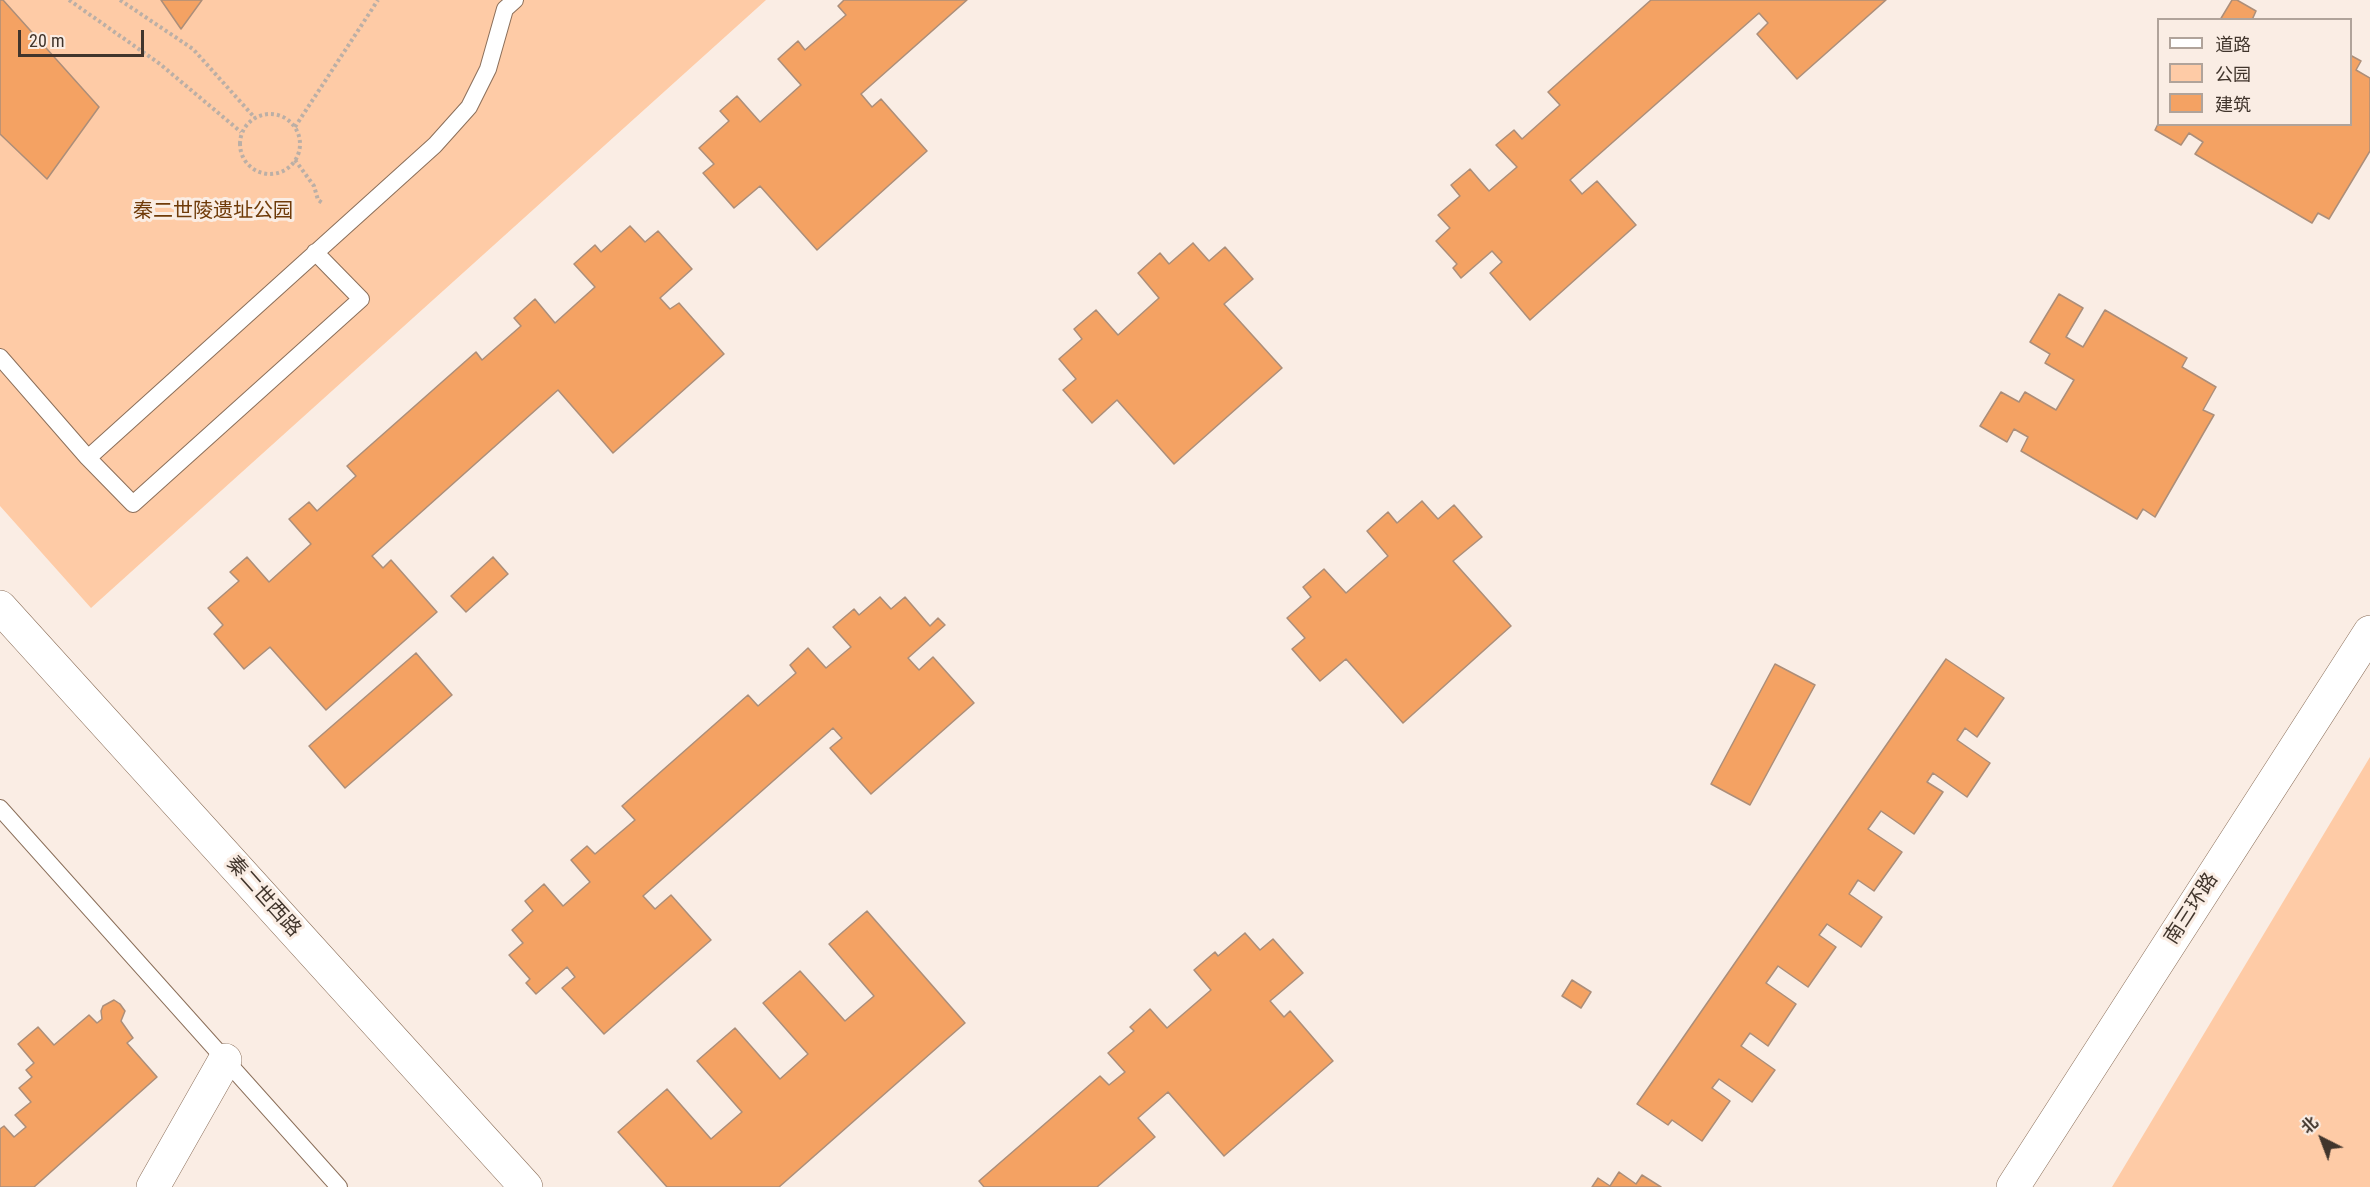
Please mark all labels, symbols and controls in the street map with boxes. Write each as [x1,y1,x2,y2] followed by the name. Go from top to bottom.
[21,18,147,56] scale bar
[2157,18,2352,126] legend
[29,30,64,51] text: 20 m
[2215,34,2251,55] text: 道路
[2215,64,2251,85] text: 公园
[2215,94,2251,115] text: 建筑
[133,200,293,224] park label: 秦二世陵遗址公园
[221,852,305,942] street label: 秦二世西路
[2160,869,2224,949] street label: 南三环路
[2292,1109,2352,1169] north arrow
[2297,1113,2322,1138] text: 北

